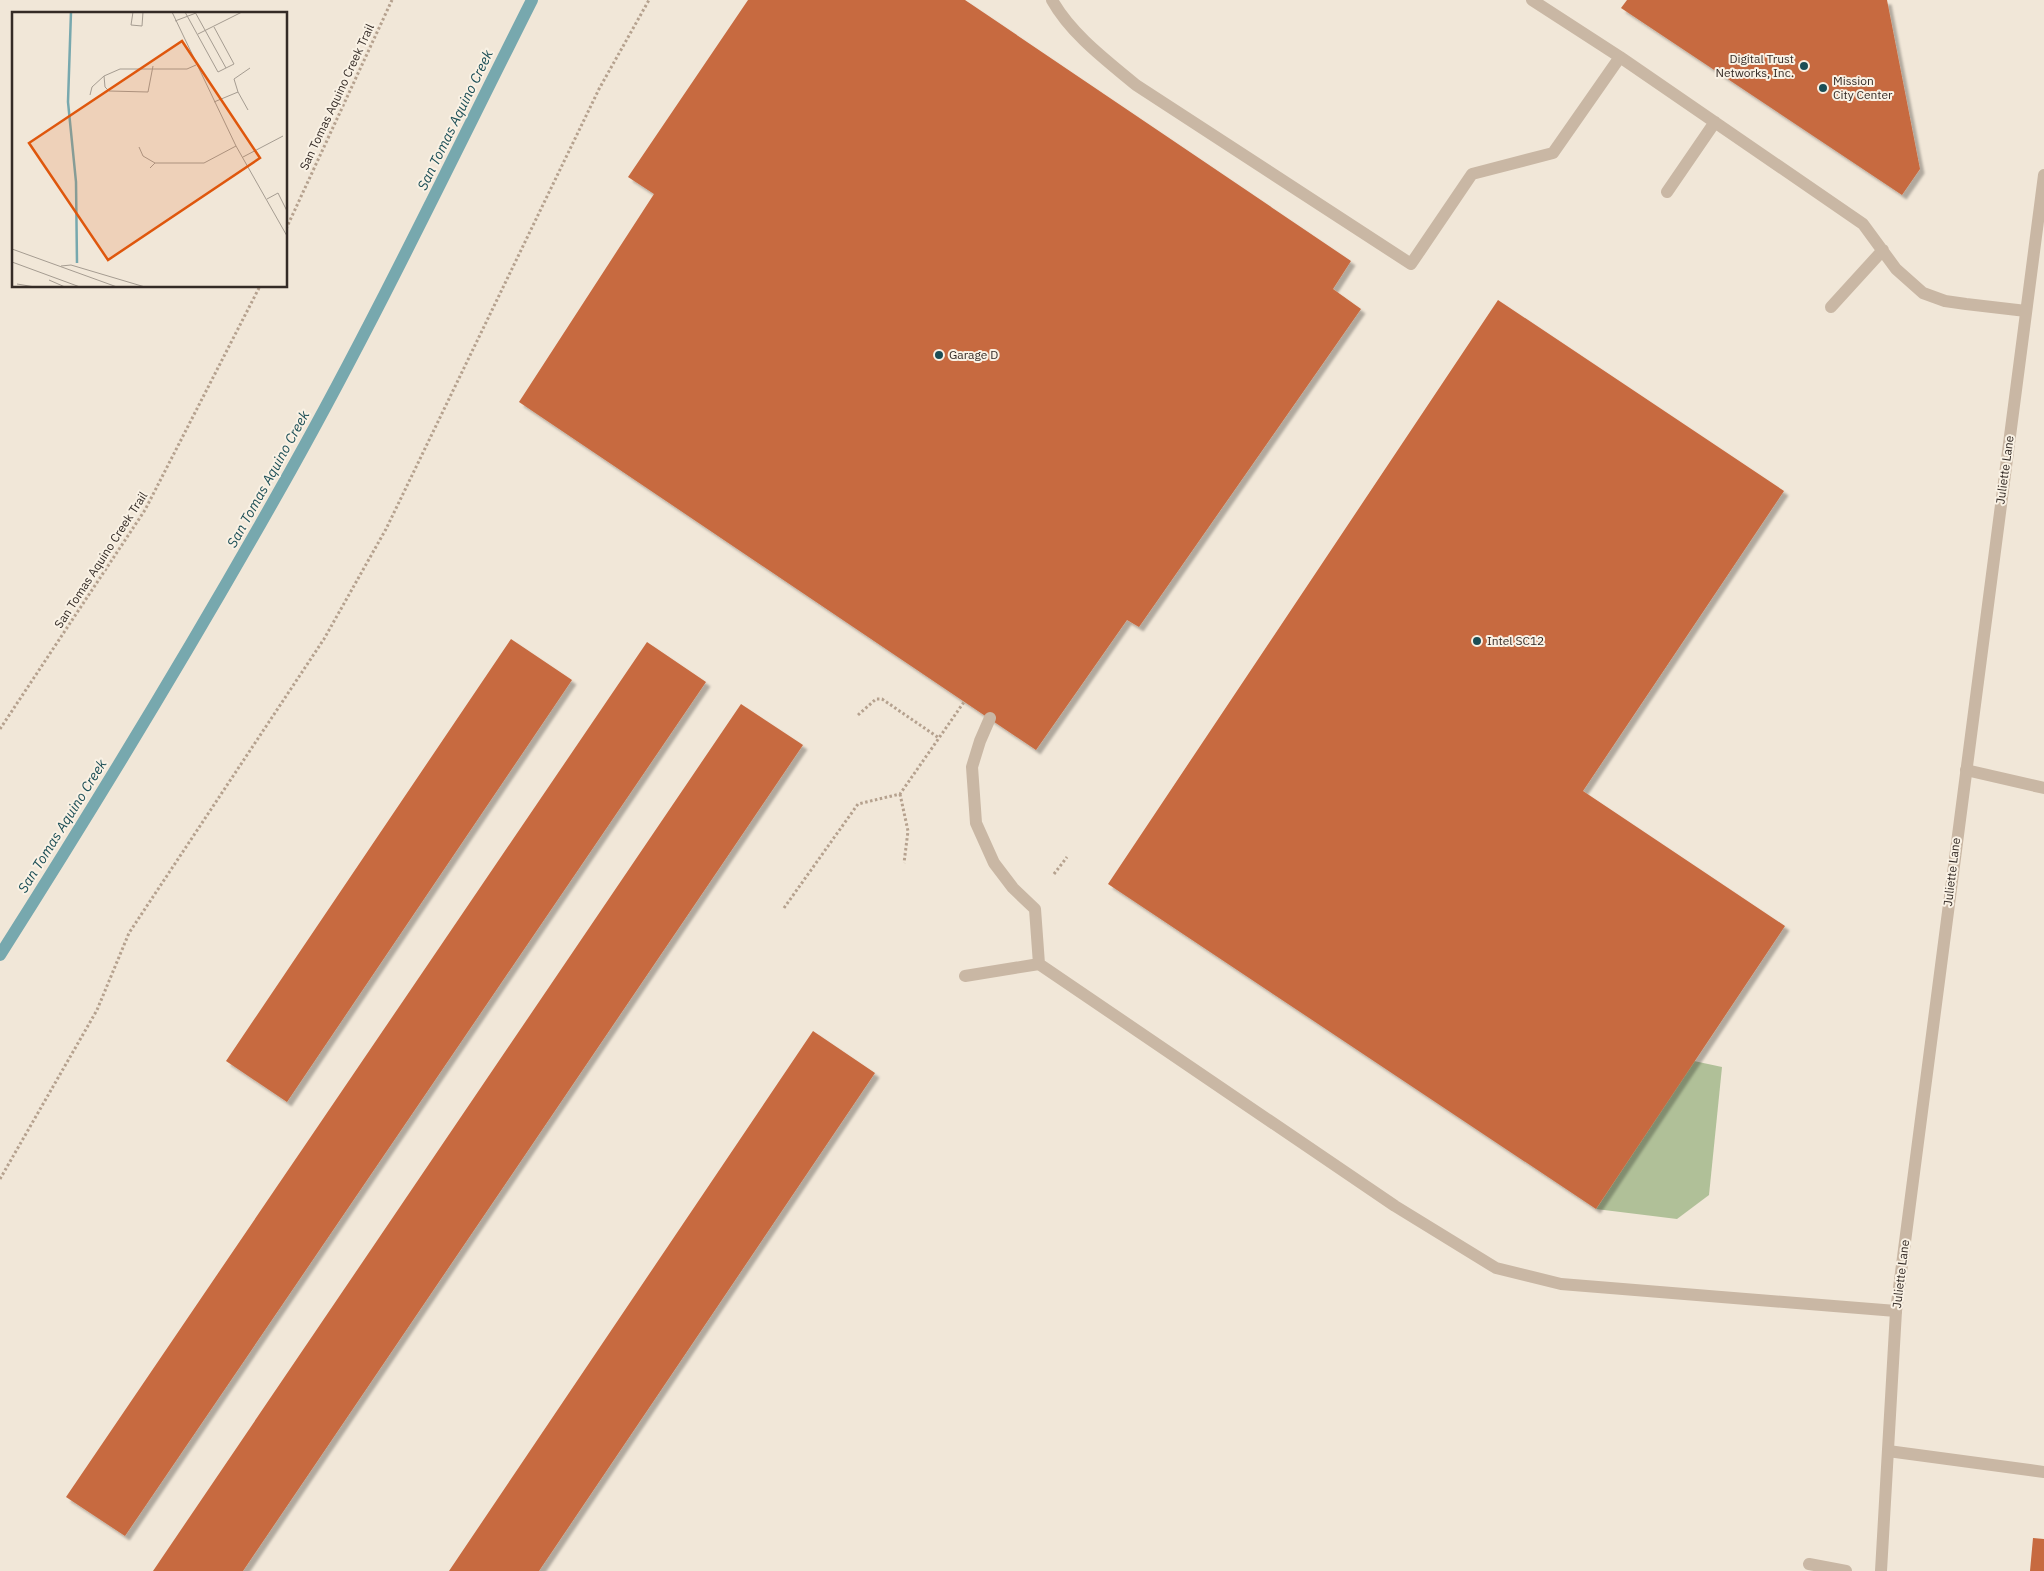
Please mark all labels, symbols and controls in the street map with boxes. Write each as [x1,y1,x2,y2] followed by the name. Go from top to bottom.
[12,12,288,288] inset map
[296,21,377,172] street label: San Tomas Aquino Creek Trail
[413,46,497,193] water label: San Tomas Aquino Creek
[1715,51,1794,80] place label: Digital Trust Networks, Inc.
[1798,60,1810,72] marker: Digital Trust Networks, Inc.
[1833,73,1893,102] place label: Mission City Center
[1817,82,1829,94] marker: Mission City Center
[949,347,998,362] place label: Garage D
[933,349,945,361] marker: Garage D
[223,407,314,551] water label: San Tomas Aquino Creek
[1992,434,2017,505] street label: Juliette Lane
[51,489,150,631] street label: San Tomas Aquino Creek Trail
[1487,633,1544,648] place label: Intel SC12
[1471,635,1483,647] marker: Intel SC12
[14,755,111,896] water label: San Tomas Aquino Creek
[1940,836,1963,907] street label: Juliette Lane
[1889,1238,1912,1309] street label: Juliette Lane

